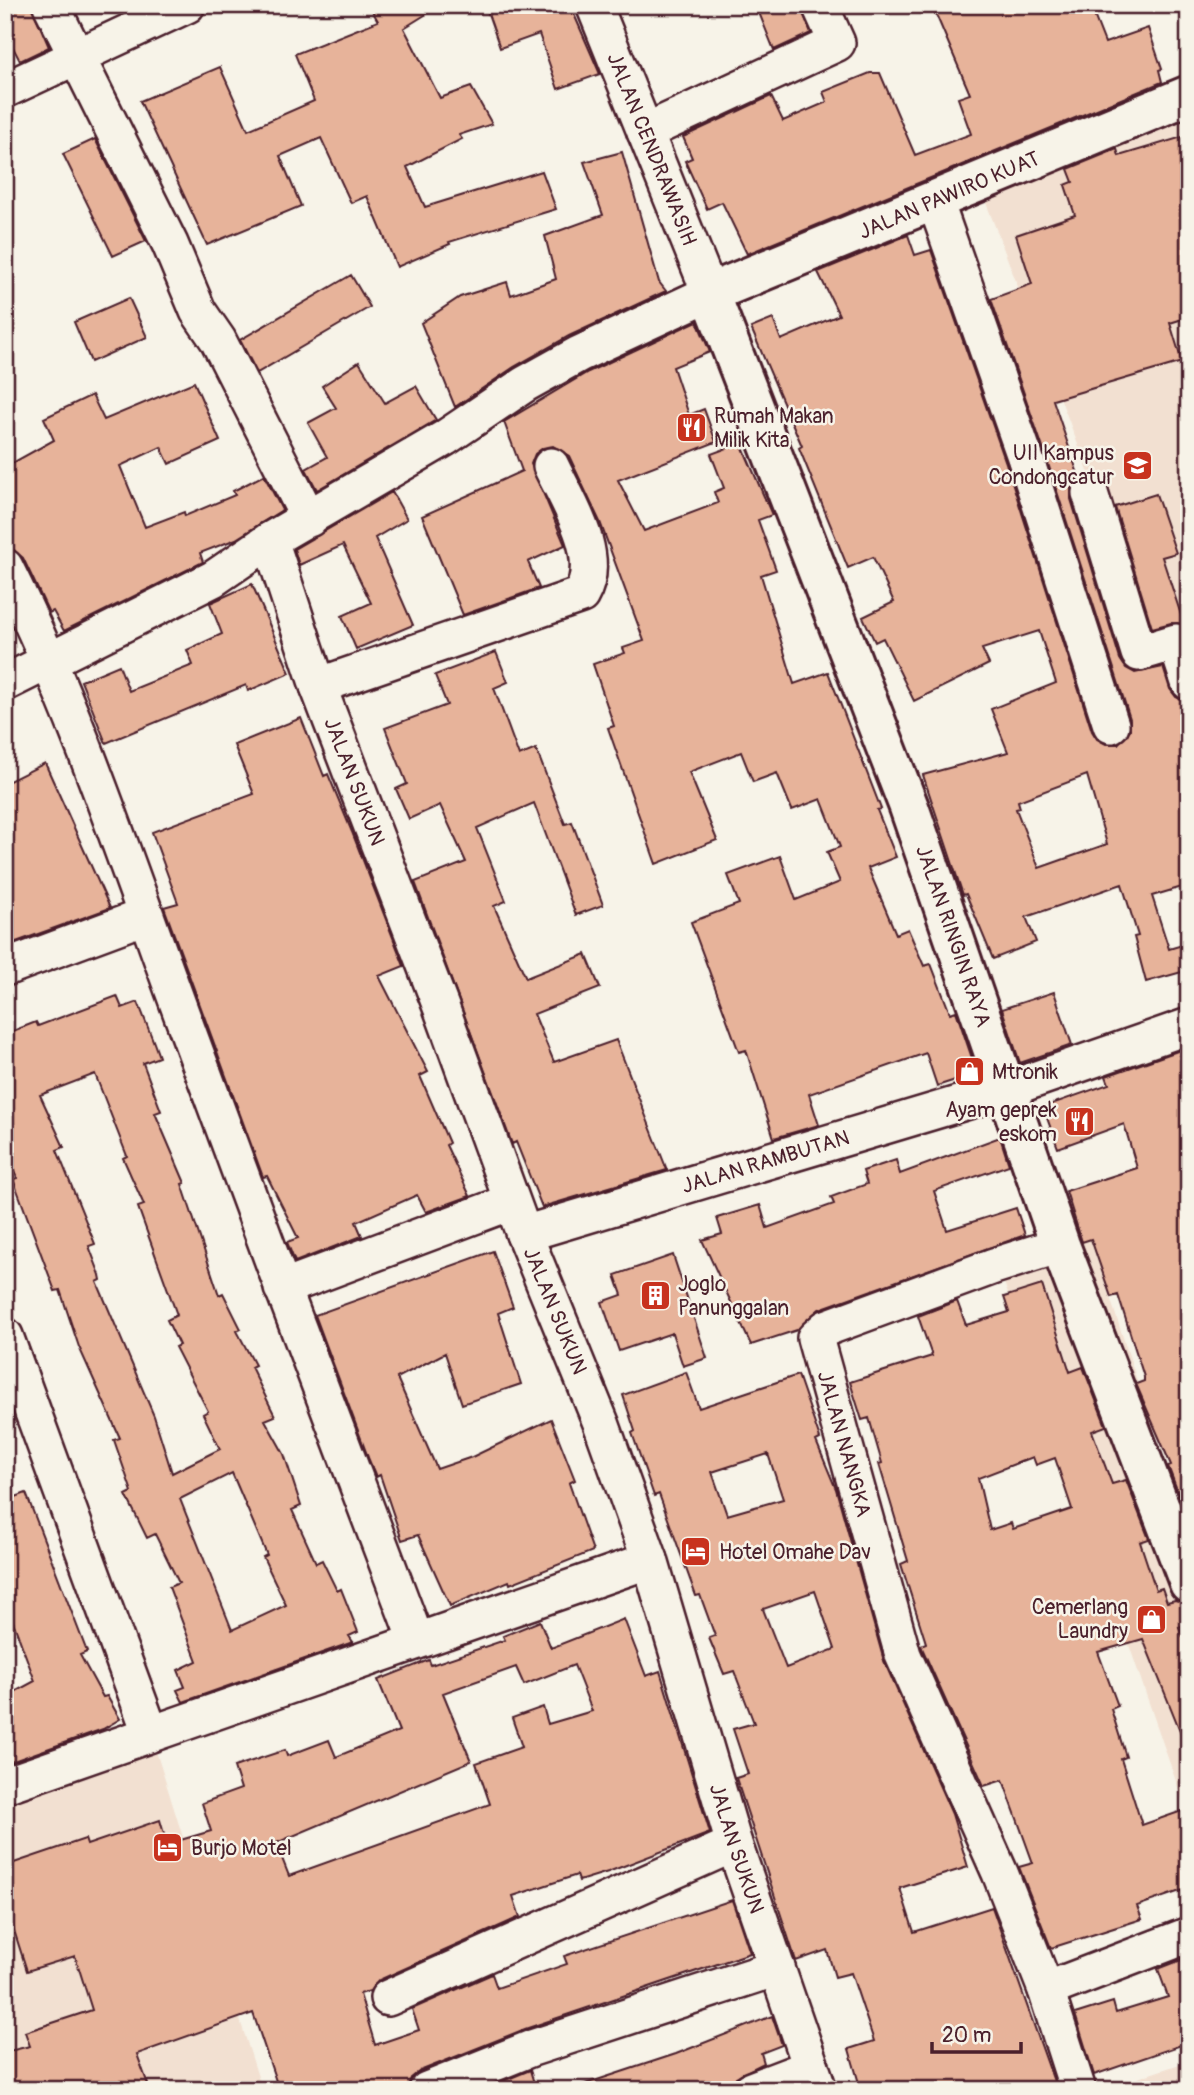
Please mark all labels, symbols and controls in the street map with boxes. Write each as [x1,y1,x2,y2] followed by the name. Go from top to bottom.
[600,49,703,250] street label: JALAN CENDRAWASIH
[855,145,1044,246] street label: JALAN PAWIRO KUAT
[714,403,834,454] place label: Rumah Makan Milik Kita
[674,411,708,445] restaurant icon: Rumah Makan Milik Kita
[988,440,1115,491] place label: UII Kampus Condongcatur
[1120,448,1154,482] school or university icon: UII Kampus Condongcatur
[317,714,391,850] street label: JALAN SUKUN
[909,842,997,1031] street label: JALAN RINGIN RAYA
[952,1055,986,1089] shop icon: Mtronik
[992,1059,1058,1086] place label: Mtronik
[945,1097,1057,1148] place label: Ayam geprek eskom
[1063,1105,1097,1139] restaurant icon: Ayam geprek eskom
[679,1124,853,1200] street label: JALAN RAMBUTAN
[517,1243,593,1378] street label: JALAN SUKUN
[678,1271,789,1322] place label: Joglo Panunggalan
[638,1279,672,1313] building icon: Joglo Panunggalan
[811,1368,877,1520] street label: JALAN NANGKA
[679,1535,713,1569] hotel icon: Hotel Omahe Dav
[719,1539,871,1566] place label: Hotel Omahe Dav
[1032,1594,1128,1645] place label: Cemerlang Laundry
[1134,1602,1168,1636] shop icon: Cemerlang Laundry
[703,1781,770,1917] street label: JALAN SUKUN
[151,1831,185,1865] hotel icon: Burjo Motel
[191,1835,292,1862] place label: Burjo Motel
[932,2011,1021,2055] scale bar
[942,2022,991,2049] text: 20 m

